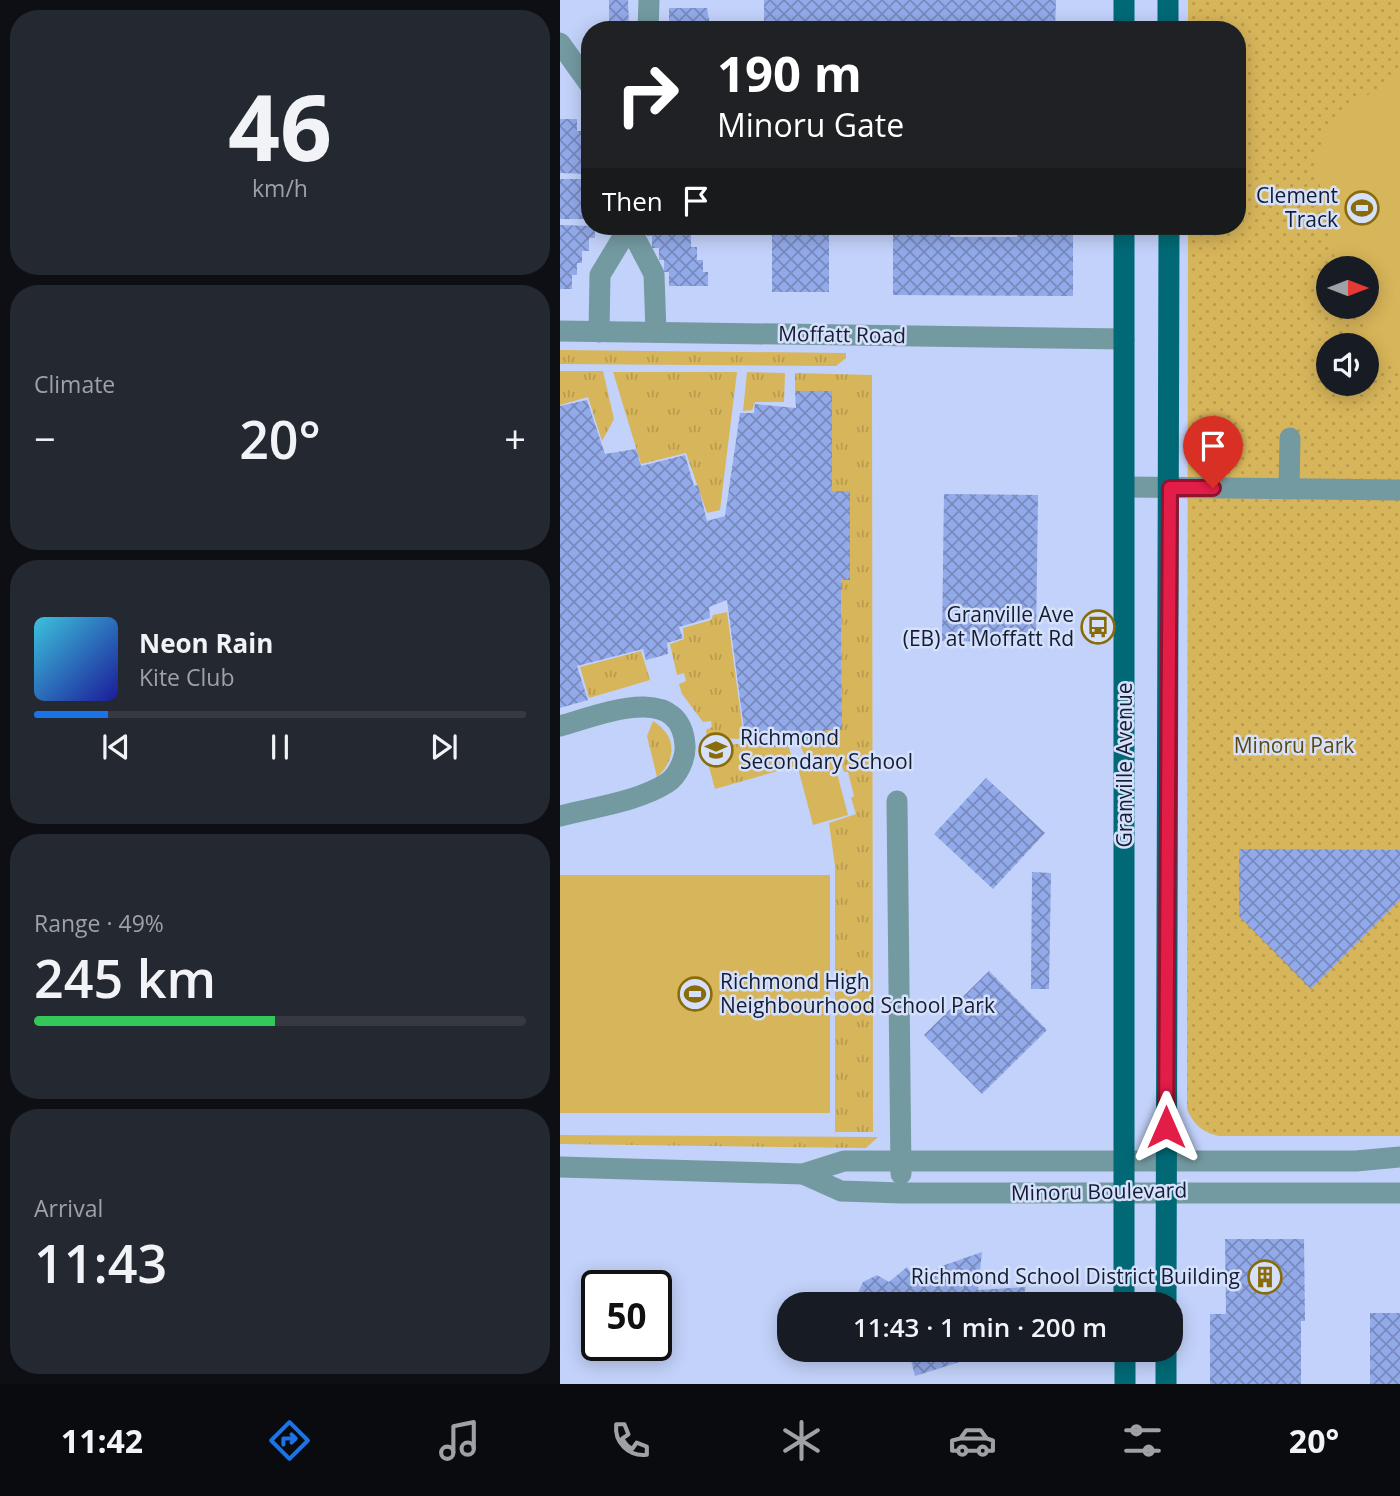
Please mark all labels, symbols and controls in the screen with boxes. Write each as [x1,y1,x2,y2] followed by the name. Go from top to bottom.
[717,40,862,106] text: 190 m
[602,49,693,140] icon: right
[228,64,332,188] text: 46
[717,103,904,146] text: Minoru Gate
[252,172,308,204] text: km/h
[1256,181,1338,233] place label: Clement Track
[677,182,715,220] icon: arrive
[602,183,663,219] text: Then
[1343,189,1381,227] sports icon: Clement Track
[1316,256,1379,318] north arrow
[1316,256,1379,396] map controls
[778,319,906,349] street label: Moffatt Road
[1316,333,1379,396] button: sound
[34,368,115,400] text: Climate
[239,403,321,474] text: 20°
[34,412,56,464] text: −
[504,412,526,464] text: +
[1183,416,1243,488] pin
[1194,427,1232,465] icon: arrive
[903,600,1074,652] place label: Granville Ave (EB) at Moffatt Rd
[1079,608,1117,646] bus stop icon: Granville Ave (EB) at Moffatt Rd
[139,625,273,661] text: Neon Rain
[139,661,234,693] text: Kite Club
[1110,682,1138,848] street label: Granville Avenue
[740,723,913,775] place label: Richmond Secondary School
[97,728,135,766] icon: previous
[261,728,299,766] icon: pause
[425,728,463,766] icon: next
[697,731,735,769] school or university icon: Richmond Secondary School
[1234,731,1354,759] park label: Minoru Park
[34,907,164,939] text: Range · 49%
[34,942,216,1013] text: 245 km
[720,967,995,1019] place label: Richmond High Neighbourhood School Park
[676,975,714,1013] sports icon: Richmond High Neighbourhood School Park
[1129,1090,1203,1164] position arrow
[1011,1175,1187,1207] street label: Minoru Boulevard
[34,1192,103,1224] text: Arrival
[34,1227,167,1298] text: 11:43
[1246,1258,1284,1296] building icon: Richmond School District Building
[911,1262,1240,1290] place label: Richmond School District Building
[581,1270,672,1361] speed limit sign: 50
[853,1309,1107,1345] text: 11:43 · 1 min · 200 m
[265,1416,314,1465] icon: directions
[435,1416,484,1465] icon: music
[606,1416,655,1465] icon: phone
[777,1416,826,1465] icon: climate
[948,1416,997,1465] icon: car
[1118,1416,1167,1465] icon: filters
[61,1419,143,1462] text: 11:42
[1289,1419,1339,1462] text: 20°

